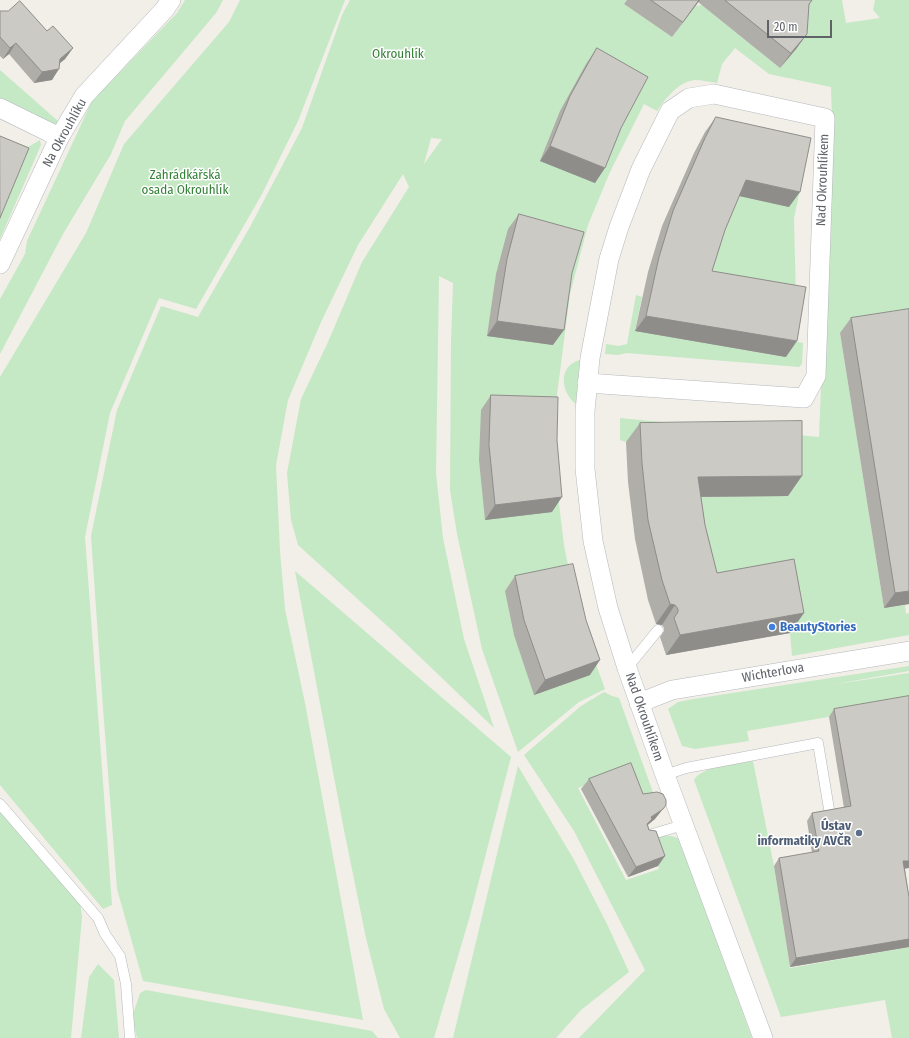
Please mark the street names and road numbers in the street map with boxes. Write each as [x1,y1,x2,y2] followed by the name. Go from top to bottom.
[40,96,90,170] street label: Na Okrouhlíku
[814,134,832,226] street label: Nad Okrouhlíkem
[741,660,805,686] street label: Wichterlova
[622,671,666,763] street label: Nad Okrouhlíkem

